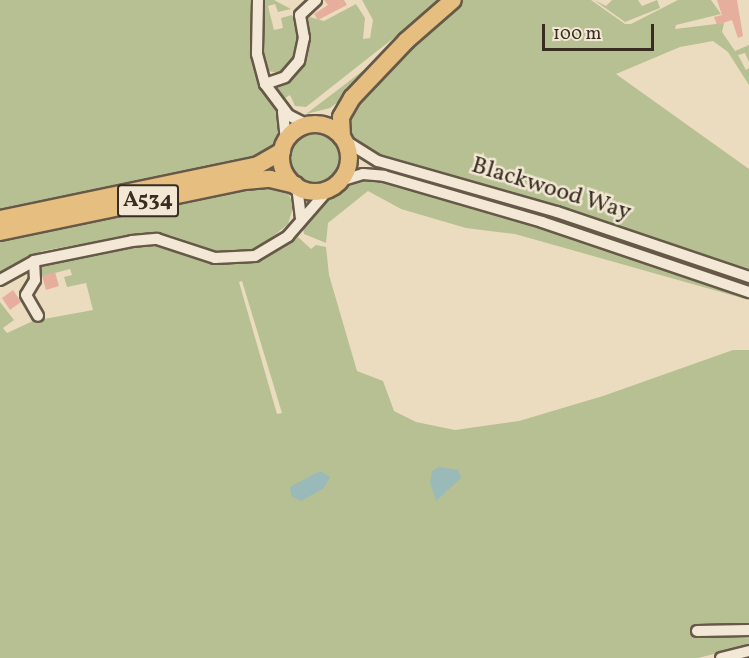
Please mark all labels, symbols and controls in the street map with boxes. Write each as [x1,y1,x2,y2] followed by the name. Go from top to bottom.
[545,12,658,50] scale bar
[553,22,602,47] text: 100 m
[467,152,635,228] street label: Blackwood Way
[116,182,180,220] road number: A534

